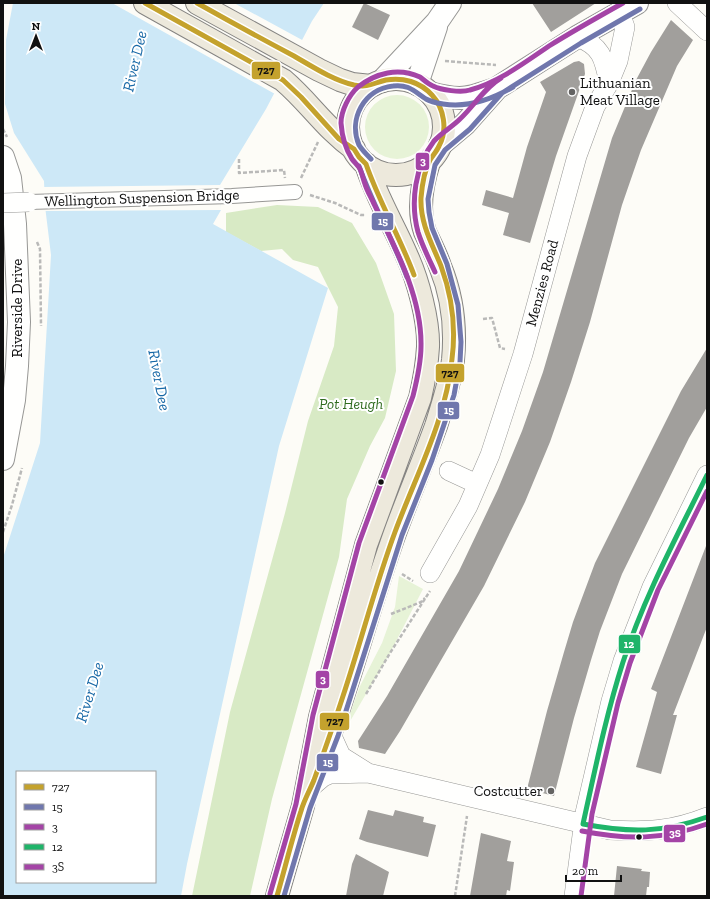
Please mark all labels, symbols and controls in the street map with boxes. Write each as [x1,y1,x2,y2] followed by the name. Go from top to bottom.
[16,16,56,56] north arrow
[32,20,41,33] text: N
[118,29,151,93] water label: River Dee
[251,61,281,80] line badge: 727
[258,64,275,77] text: 727
[580,74,660,109] place label: Lithuanian Meat Village
[567,87,577,97] marker: Lithuanian Meat Village
[415,152,430,171] line badge: 3
[420,155,426,168] text: 3
[44,186,240,210] street label: Wellington Suspension Bridge
[371,212,394,231] line badge: 15
[378,215,388,228] text: 15
[522,237,562,328] street label: Menzies Road
[8,259,26,357] street label: Riverside Drive
[144,348,175,412] water label: River Dee
[435,363,465,383] line badge: 727
[442,367,459,380] text: 727
[319,395,383,413] park label: Pot Heugh
[437,401,460,420] line badge: 15
[444,404,454,417] text: 15
[376,477,386,487] unlabelled marker
[618,634,641,654] line badge: 12
[624,638,634,651] text: 12
[71,660,108,724] water label: River Dee
[315,670,330,689] line badge: 3
[320,673,326,686] text: 3
[319,712,350,731] line badge: 727
[327,715,344,728] text: 727
[316,753,339,772] line badge: 15
[323,756,333,769] text: 15
[16,771,156,883] legend
[52,780,70,794] text: 727
[474,782,543,800] place label: Costcutter
[546,786,556,796] marker: Costcutter
[52,800,63,814] text: 15
[52,820,58,834] text: 3
[663,824,686,843] line badge: 3S
[669,827,681,840] text: 3S
[634,832,644,842] unlabelled marker
[52,840,63,854] text: 12
[566,857,621,883] scale bar
[52,860,64,874] text: 3S
[572,864,599,878] text: 20 m

